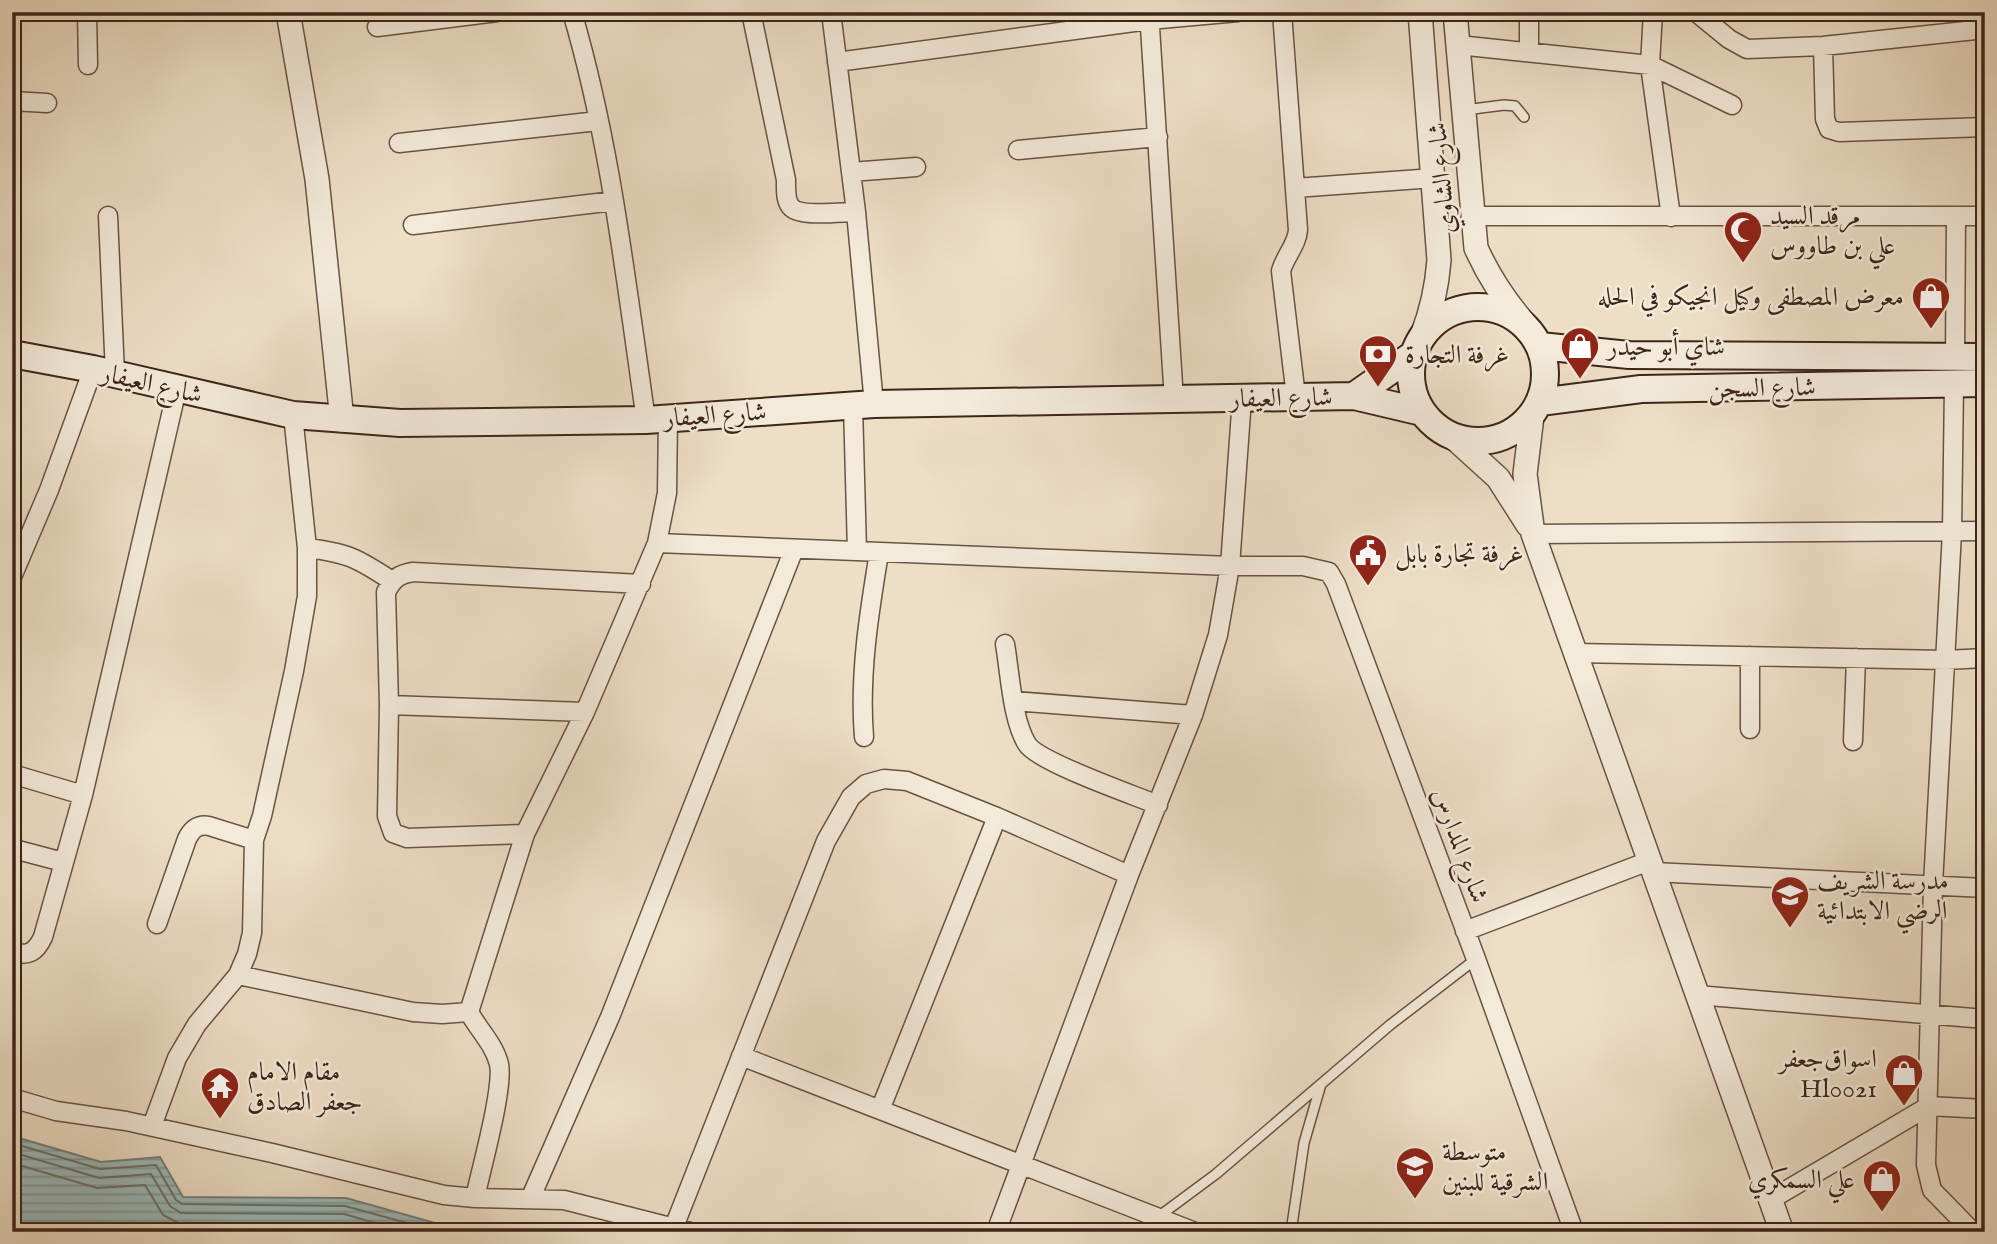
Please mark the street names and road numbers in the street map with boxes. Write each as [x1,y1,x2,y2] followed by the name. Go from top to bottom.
[1421,120,1468,235] street label: شارع الشاوي
[94,356,206,416] street label: شارع العيفار
[1708,371,1816,410] street label: شارع السجن
[1226,381,1333,420] street label: شارع العيفار
[660,395,768,440] street label: شارع العيفار
[1420,784,1496,909] street label: شارع المدارس

